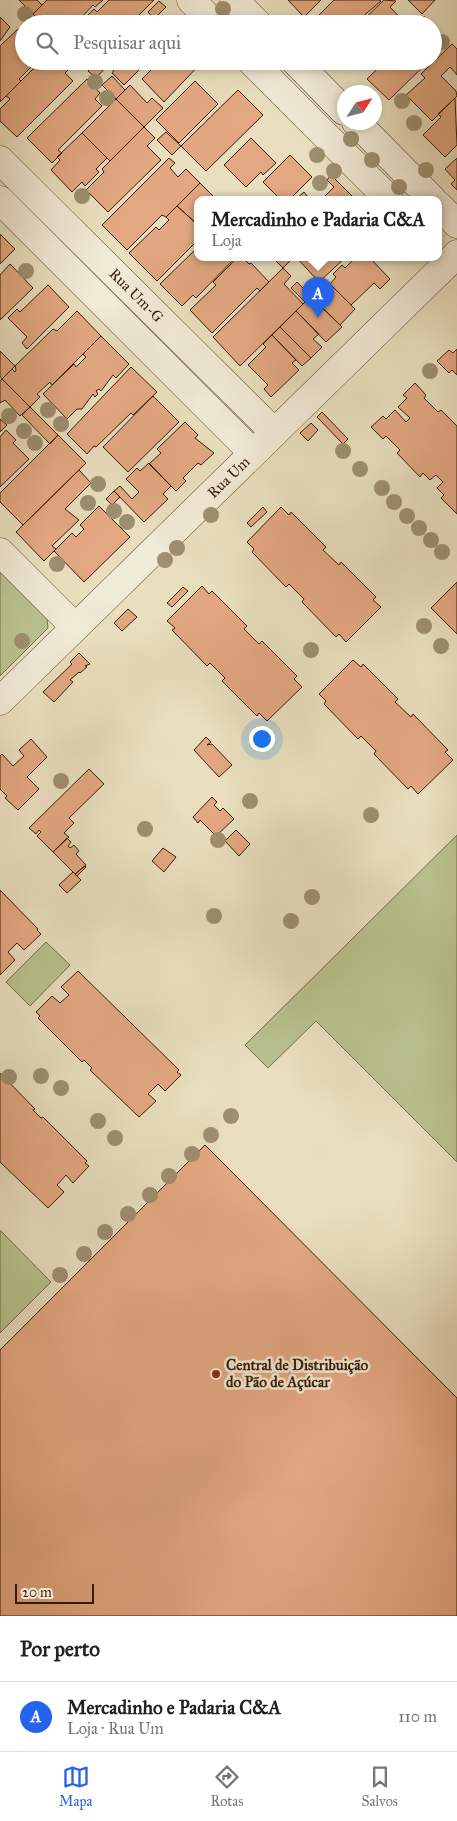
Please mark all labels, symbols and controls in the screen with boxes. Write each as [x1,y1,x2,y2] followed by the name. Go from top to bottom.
[15,15,442,70] search box
[33,29,61,57] icon: search
[73,31,181,54] text: Pesquisar aqui
[337,85,382,130] north arrow
[194,196,442,261] popup
[211,208,425,231] text: Mercadinho e Padaria C&A
[211,231,242,250] text: Loja
[105,264,167,326] street label: Rua Um-G
[302,277,334,318] pin: A
[204,452,254,502] street label: Rua Um
[249,726,275,752] your location
[226,1356,368,1392] place label: Central de Distribuição do Pão de Açúcar
[210,1368,222,1380] marker: Central de Distribuição do Pão de Açúcar
[15,1581,94,1604] scale bar
[22,1584,52,1601] text: 20 m
[20,1636,100,1662] text: Por perto
[67,1696,281,1719] text: Mercadinho e Padaria C&A
[31,1707,41,1726] text: A
[398,1707,437,1726] text: 110 m
[67,1719,164,1738] text: Loja · Rua Um
[59,1763,92,1810] tab: Mapa
[210,1763,243,1810] tab: Rotas
[361,1763,398,1810] tab: Salvos

